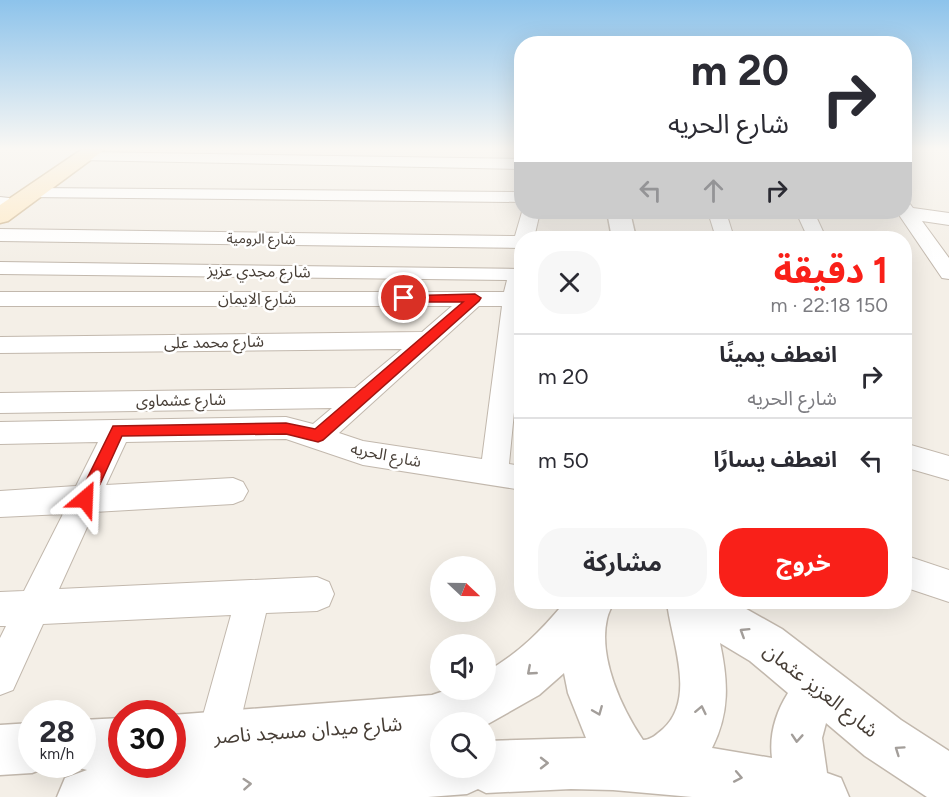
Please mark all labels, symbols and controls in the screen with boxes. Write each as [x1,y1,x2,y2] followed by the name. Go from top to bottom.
[691,45,789,96] text: 20 m
[810,60,888,138] icon: right
[668,107,789,140] text: شارع الحريه
[634,174,667,207] icon: left
[697,174,730,207] icon: ahead
[760,174,793,207] icon: right
[226,230,296,250] street label: شارع الرومية
[774,249,888,292] text: 1 دقيقة
[538,251,601,314] button: close
[206,261,311,284] street label: شارع مجدي عزيز
[378,272,429,323] pin
[387,281,420,314] icon: arrive
[218,289,296,311] street label: شارع الايمان
[771,293,888,317] text: 150 m · 22:18
[164,332,264,355] street label: شارع محمد على
[719,341,837,368] text: انعطف يمينًا
[855,360,888,393] icon: right
[538,363,589,390] text: 20 m
[747,386,837,410] text: شارع الحريه
[136,390,226,413] street label: شارع عشماوى
[348,439,423,474] street label: شارع الحريه
[855,444,888,477] icon: left
[714,446,837,473] text: انعطف يسارًا
[538,447,589,474] text: 50 m
[53,467,117,531] position arrow
[538,528,707,597] button: مشاركة
[719,528,888,597] button: خروج
[430,556,496,622] north arrow
[430,556,496,778] map controls
[740,628,751,639] one-way arrow
[430,634,496,700] button: sound
[757,638,883,745] street label: شارع العزيز عثمان
[527,664,538,675] one-way arrow
[108,700,186,778] speed limit sign: 30
[591,705,603,716] one-way arrow
[694,706,707,716] one-way arrow
[212,711,403,752] street label: شارع ميدان مسجد ناصر
[430,712,496,778] button: search
[39,713,75,750] text: 28
[791,733,804,742] one-way arrow
[40,745,74,763] text: km/h
[895,746,906,757] one-way arrow
[540,757,549,769] one-way arrow
[733,770,743,783] one-way arrow
[243,778,252,791] one-way arrow

